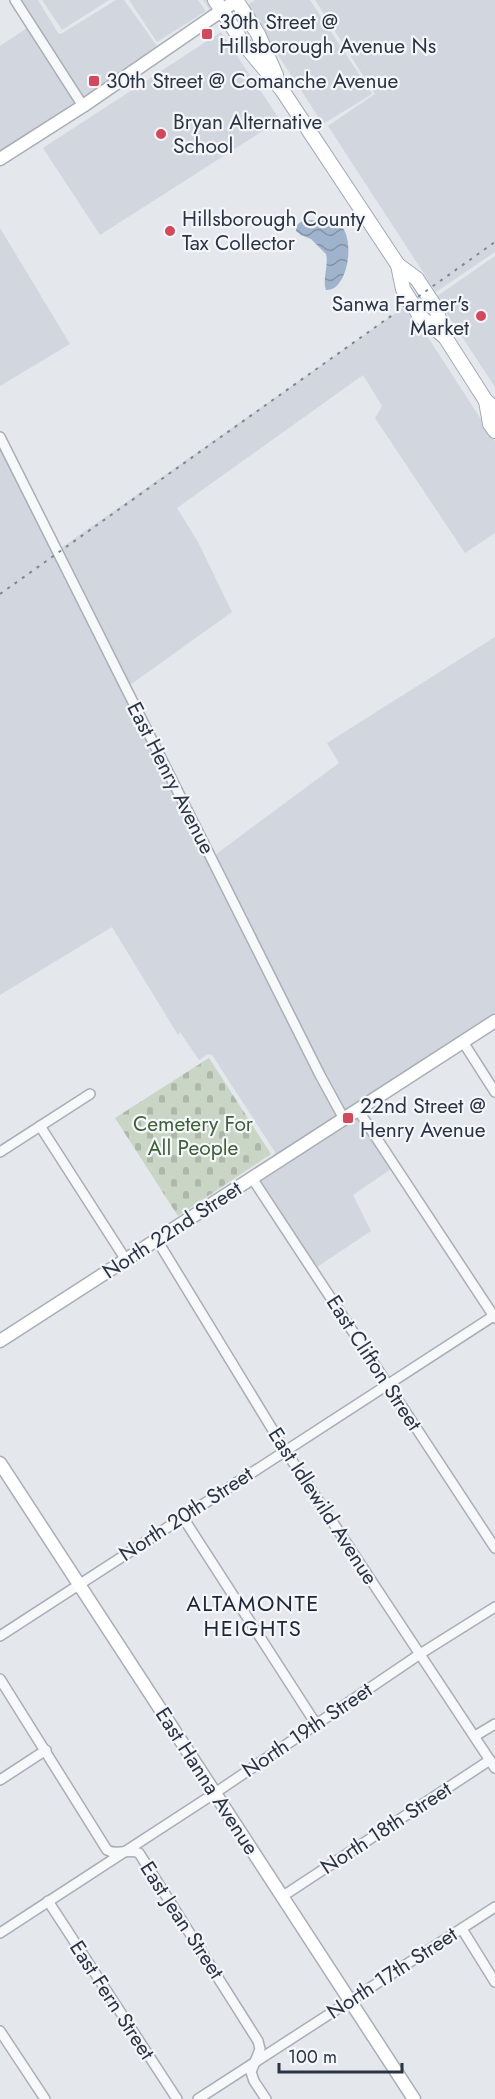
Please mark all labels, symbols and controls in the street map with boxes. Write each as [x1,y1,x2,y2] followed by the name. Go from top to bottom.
[219,7,436,61] place label: 30th Street @ Hillsborough Avenue Ns
[200,27,214,41] marker: 30th Street @ Hillsborough Avenue Ns
[106,66,398,96] place label: 30th Street @ Comanche Avenue
[87,74,101,88] marker: 30th Street @ Comanche Avenue
[173,107,323,161] place label: Bryan Alternative School
[154,127,168,141] marker: Bryan Alternative School
[182,204,366,258] place label: Hillsborough County Tax Collector
[163,224,177,238] marker: Hillsborough County Tax Collector
[332,289,469,343] place label: Sanwa Farmer's Market
[474,309,488,323] marker: Sanwa Farmer's Market
[120,697,222,859] street label: East Henry Avenue
[360,1091,486,1145] place label: 22nd Street @ Henry Avenue
[133,1109,254,1163] park label: Cemetery For All People
[341,1111,355,1125] marker: 22nd Street @ Henry Avenue
[96,1174,248,1286] street label: North 22nd Street
[319,1289,429,1437] street label: East Clifton Street
[261,1421,385,1591] street label: East Idlewild Avenue
[113,1459,259,1569] street label: North 20th Street
[186,1587,320,1644] district label: ALTAMONTE HEIGHTS
[236,1675,378,1785] street label: North 19th Street
[148,1701,266,1861] street label: East Hanna Avenue
[315,1774,457,1882] street label: North 18th Street
[133,1855,231,1985] street label: East Jean Street
[321,1919,463,2027] street label: North 17th Street
[62,1934,162,2066] street label: East Fern Street
[279,2036,402,2074] scale bar
[288,2044,337,2070] text: 100 m

